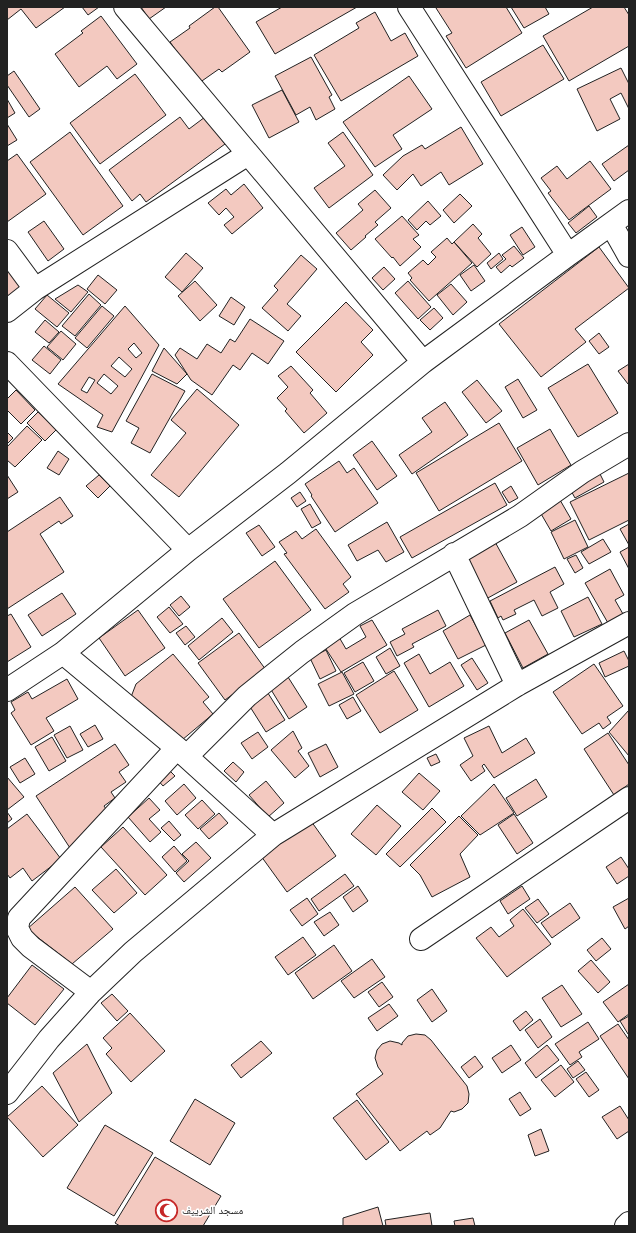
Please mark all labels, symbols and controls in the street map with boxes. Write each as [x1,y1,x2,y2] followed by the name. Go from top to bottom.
[154,1197,180,1223] mosque icon: مسجد الشرييف
[182,1203,243,1217] place label: مسجد الشرييف

